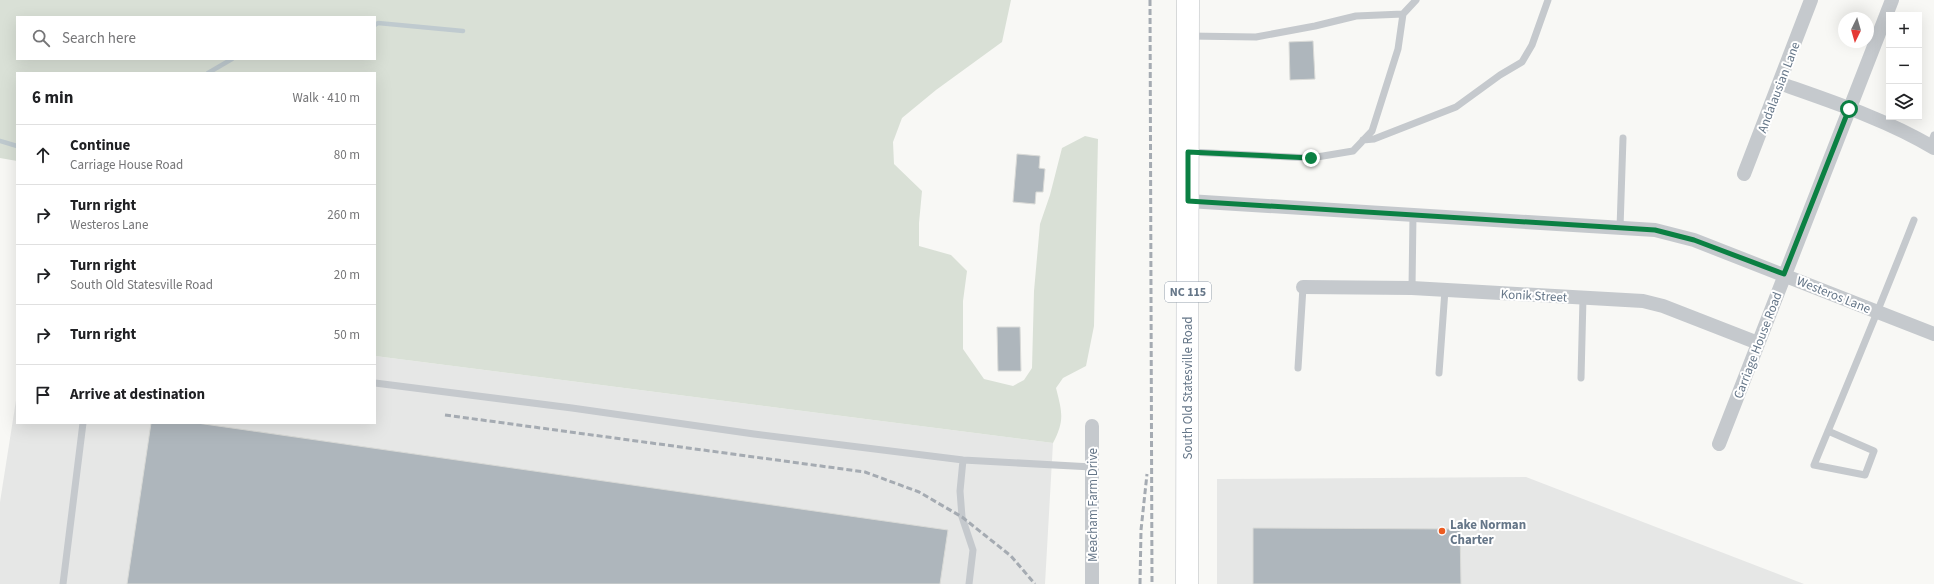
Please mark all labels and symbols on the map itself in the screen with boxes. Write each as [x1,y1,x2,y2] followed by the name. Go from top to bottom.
[1838,12,1874,48] north arrow
[1753,39,1805,135] street label: Andalausian Lane
[1840,100,1858,118] route start
[1302,149,1320,167] route end
[1794,272,1873,318] street label: Westeros Lane
[1165,282,1211,302] road number: NC 115
[1500,285,1568,307] street label: Konik Street
[1729,289,1787,401] street label: Carriage House Road
[1179,317,1197,459] street label: South Old Statesville Road
[1084,448,1102,562] street label: Meacham Farm Drive
[1450,516,1526,549] place label: Lake Norman Charter
[1437,526,1447,536] marker: Lake Norman Charter

